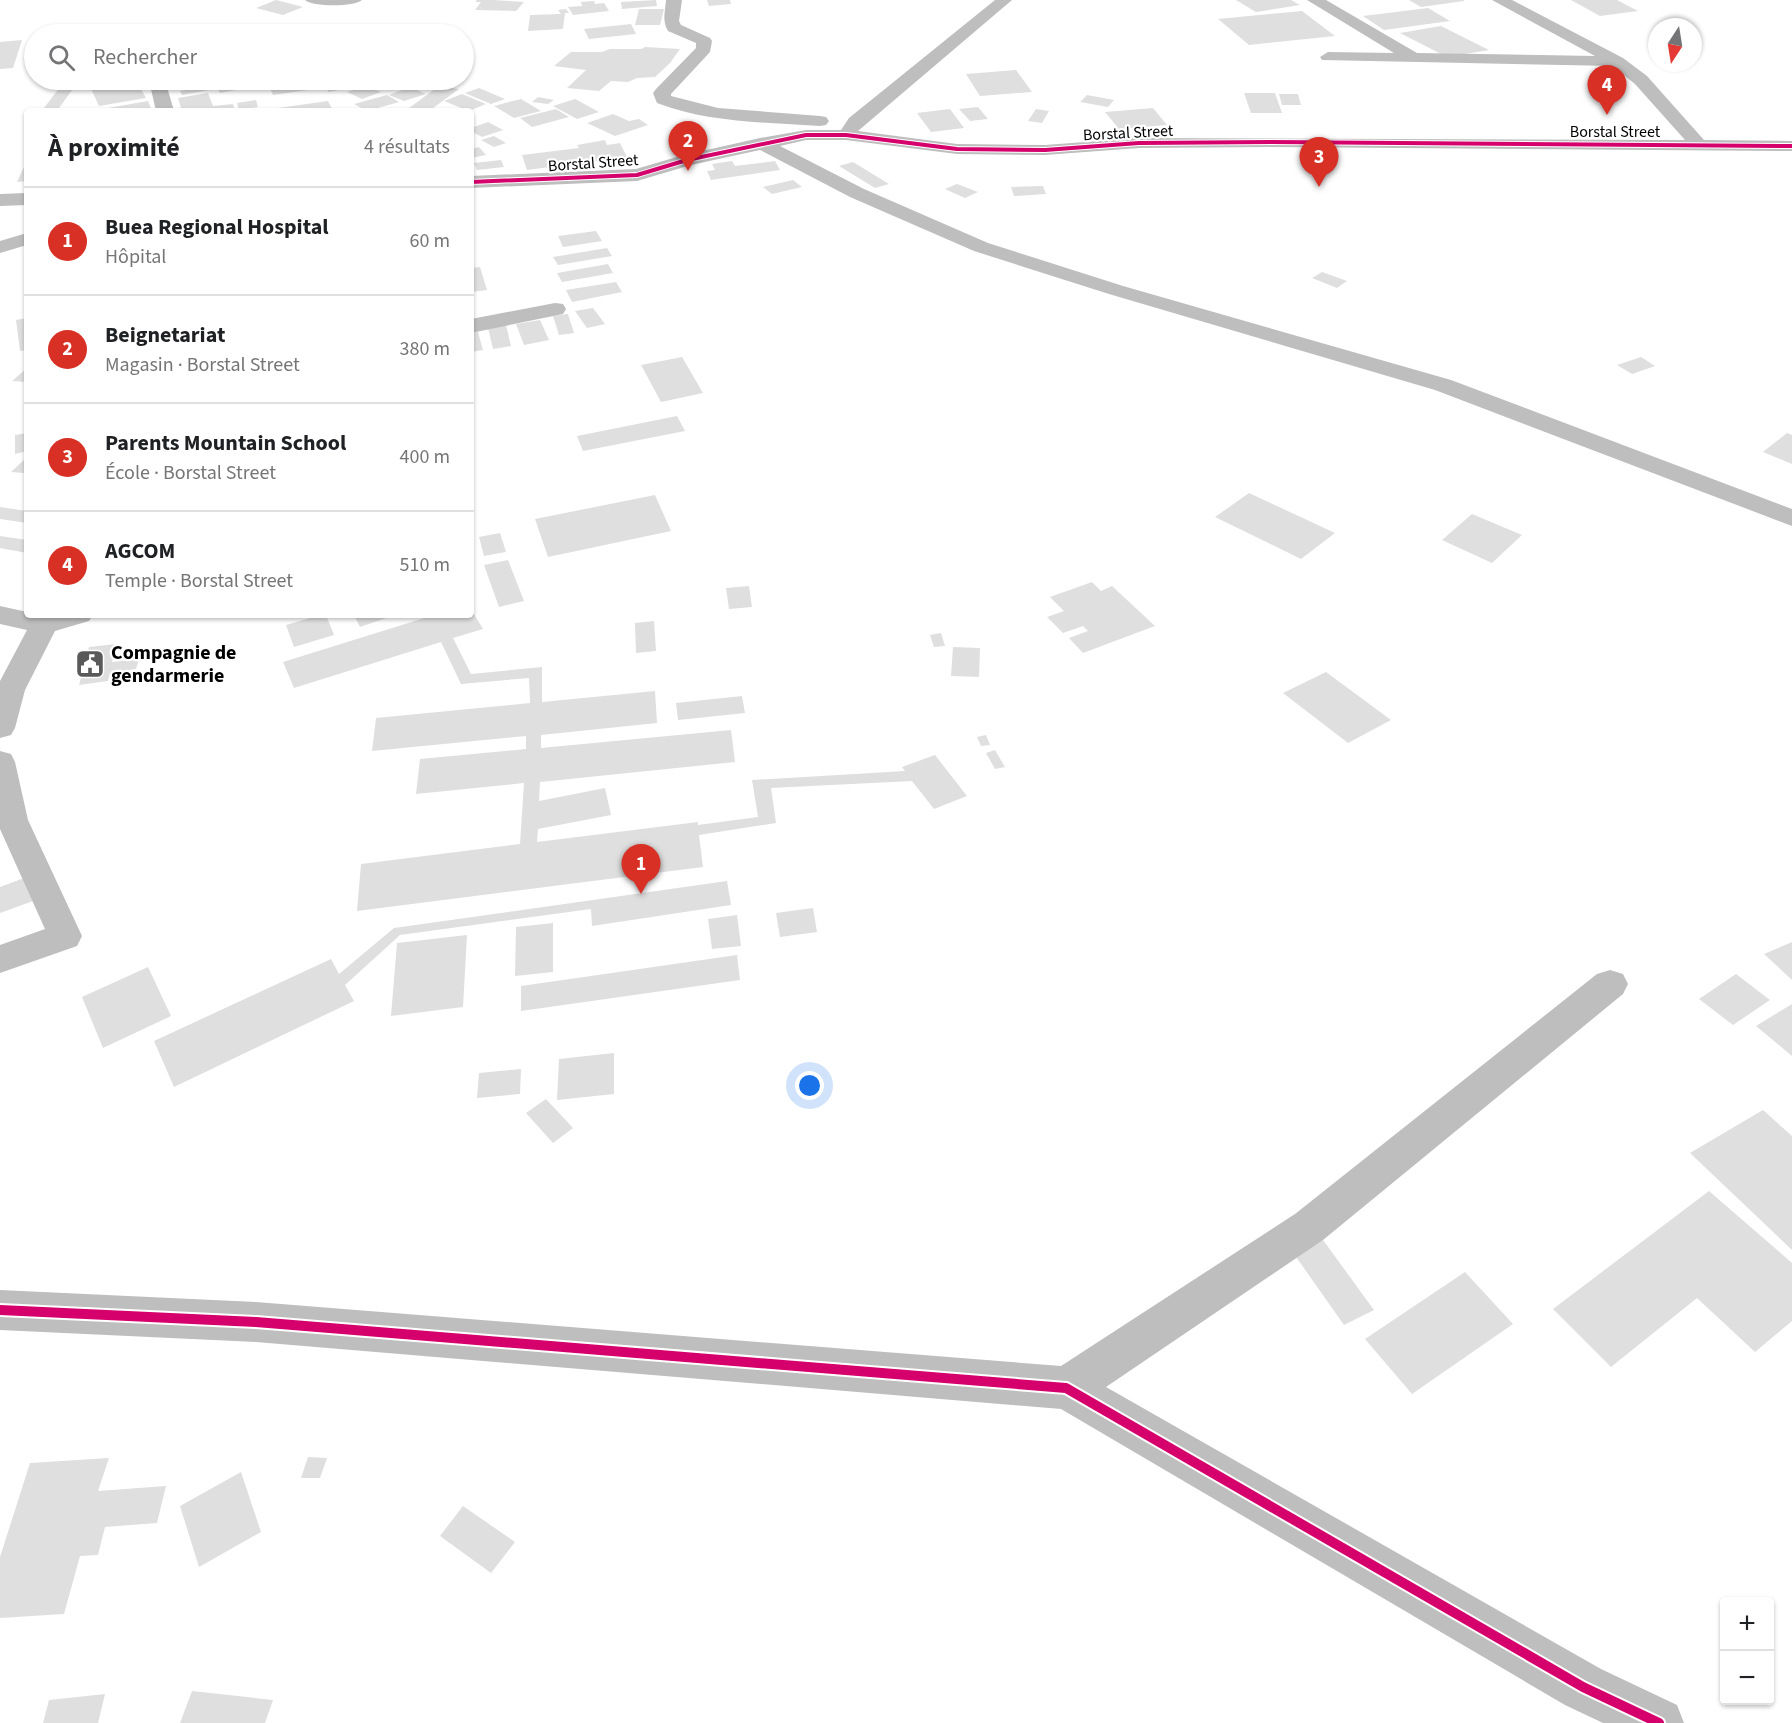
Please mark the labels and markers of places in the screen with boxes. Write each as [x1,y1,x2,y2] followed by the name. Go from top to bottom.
[1588,66,1626,115] pin: 4
[668,122,708,171] pin: 2
[1300,138,1338,187] pin: 3
[111,639,236,690] place label: Compagnie de gendarmerie
[74,648,106,680] public building icon: Compagnie de gendarmerie
[622,844,660,894] pin: 1

